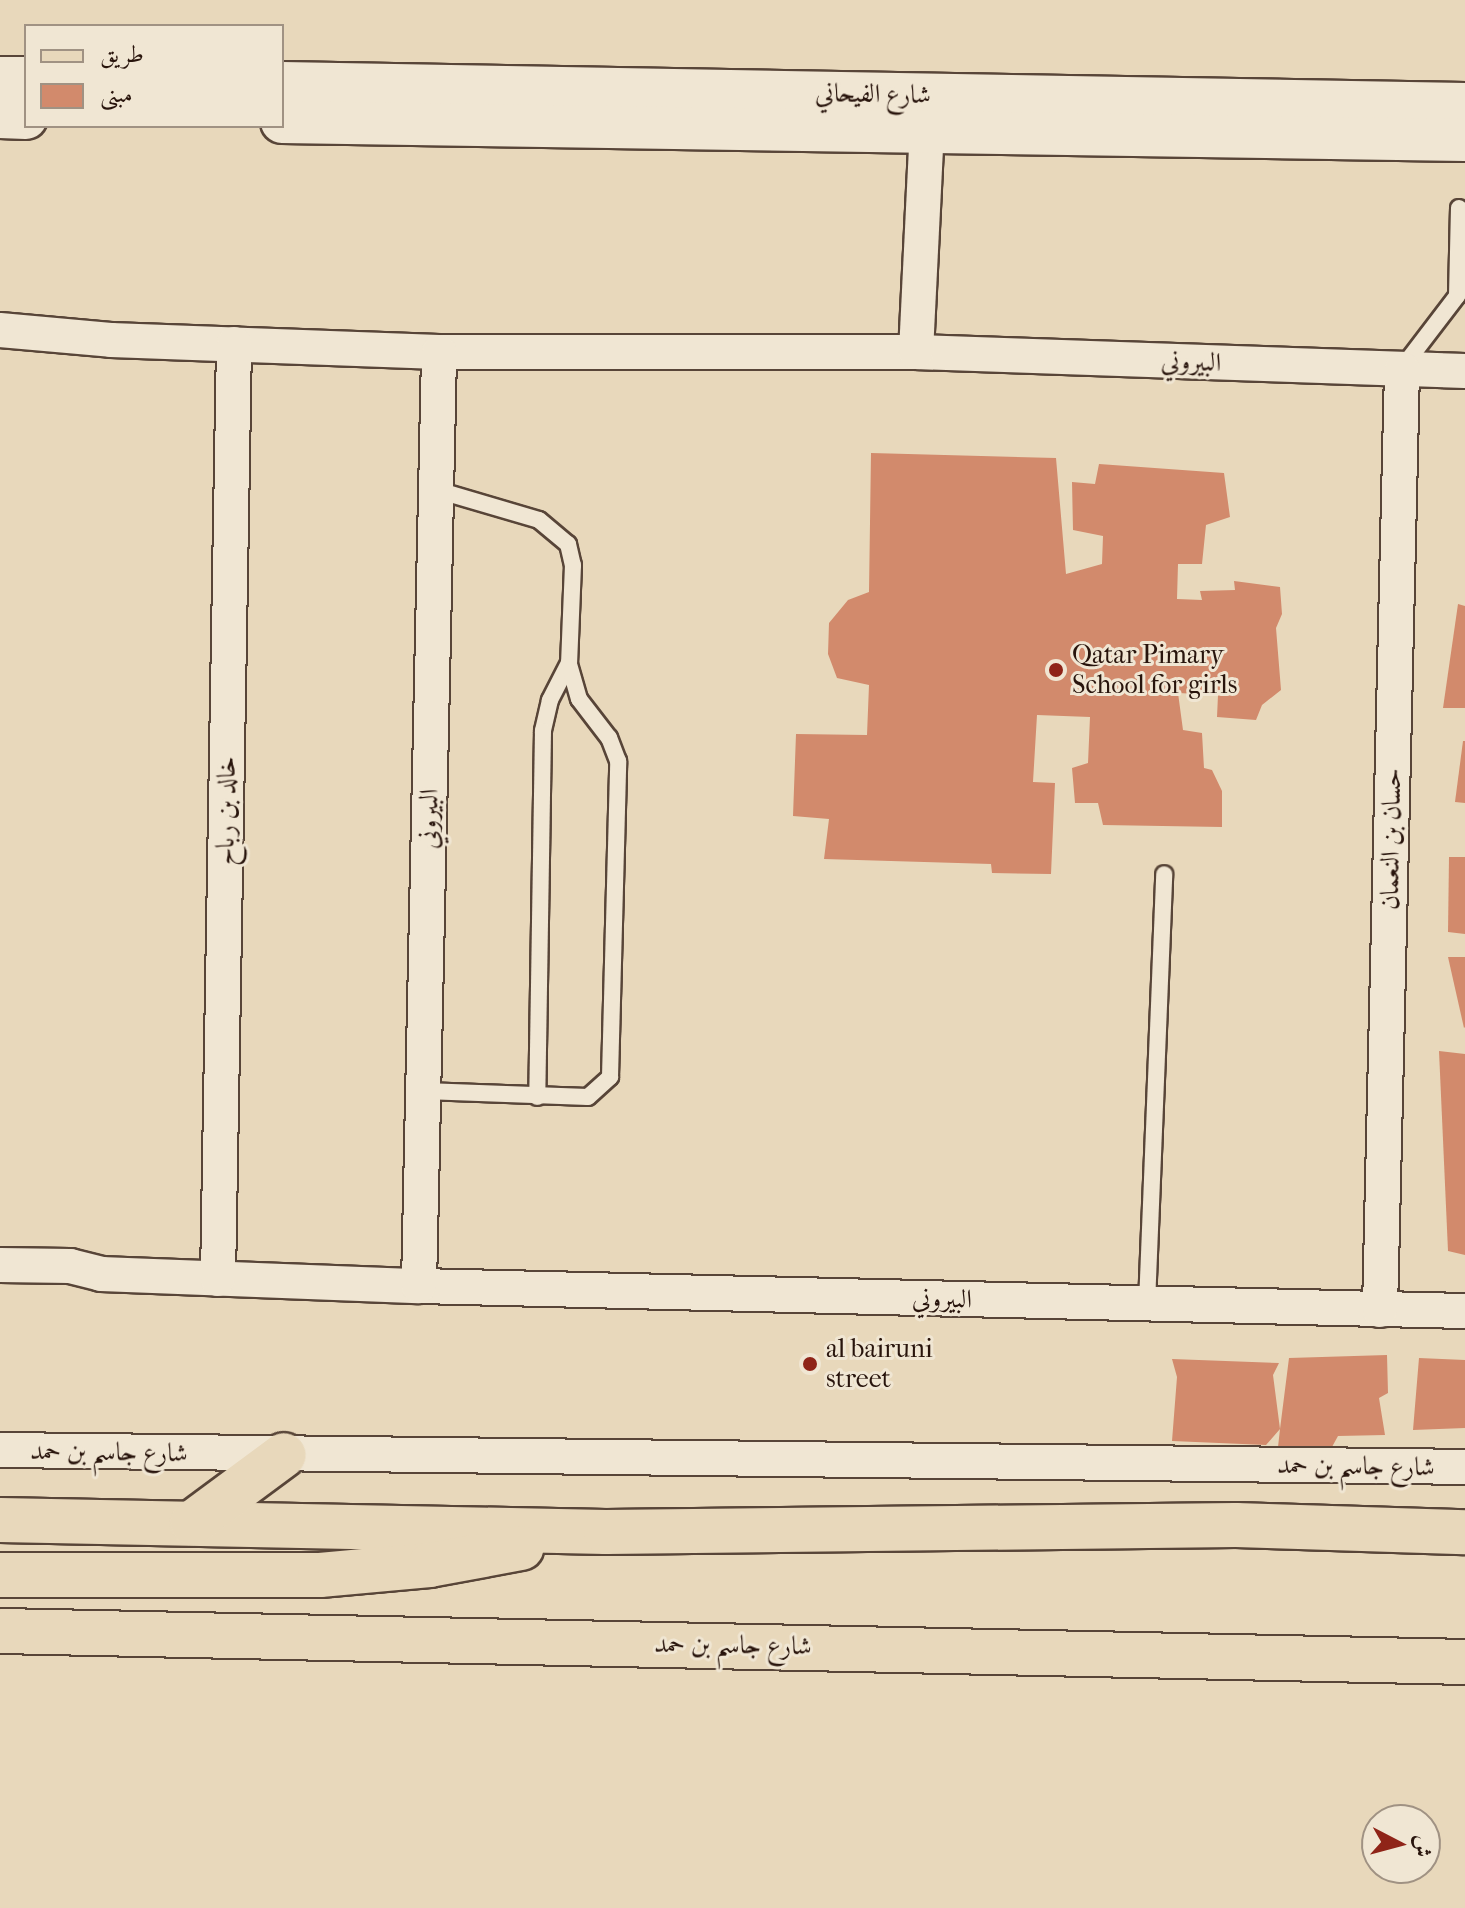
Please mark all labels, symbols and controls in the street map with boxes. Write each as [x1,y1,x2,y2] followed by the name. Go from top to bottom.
[24,24,284,128] legend
[100,40,144,68] text: طريق
[815,77,931,111] street label: شارع الفيحاني
[100,80,133,108] text: مبنى
[1160,345,1222,379] street label: البيروني
[1072,639,1237,700] place label: Qatar Pimary School for girls
[1047,661,1065,679] marker: Qatar Pimary School for girls
[209,756,243,866] street label: خالد بن رباح
[1374,768,1408,910] street label: حسان بن النعمان
[413,789,445,849] street label: البيروني
[912,1283,972,1315] street label: البيروني
[826,1333,933,1394] place label: al bairuni street
[801,1355,819,1373] marker: al bairuni street
[30,1435,188,1469] street label: شارع جاسم بن حمد
[1277,1449,1435,1483] street label: شارع جاسم بن حمد
[654,1628,812,1662] street label: شارع جاسم بن حمد
[1361,1804,1441,1884] north arrow
[1409,1834,1437,1859] text: ش

